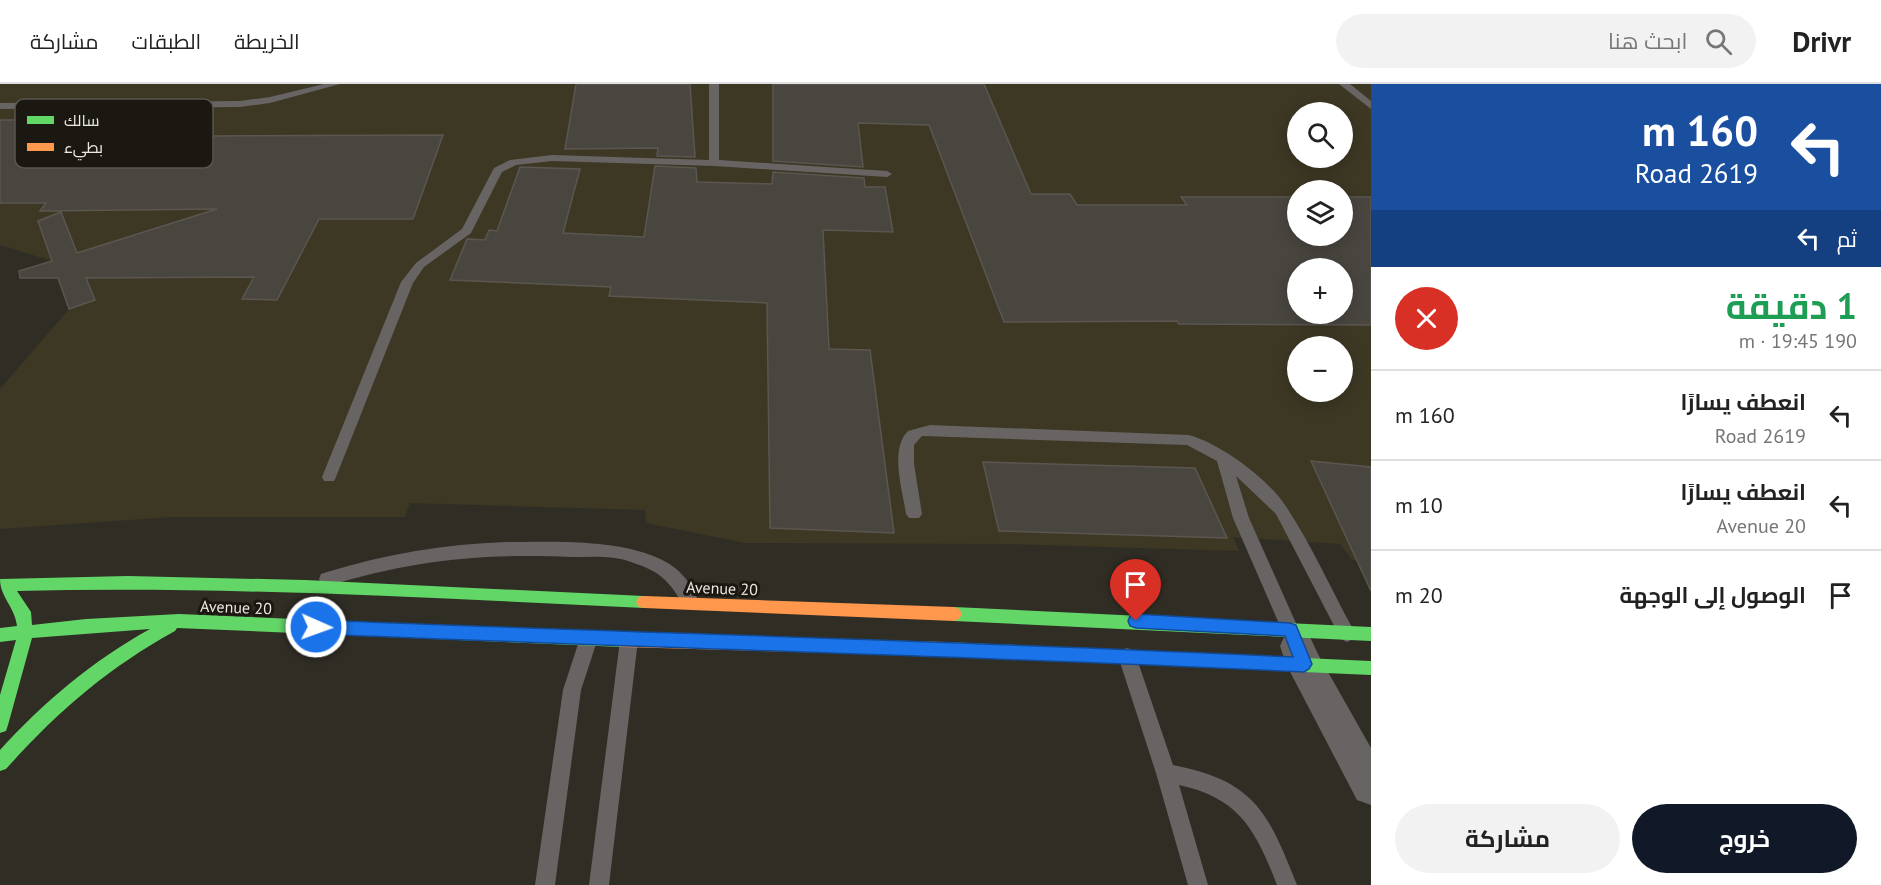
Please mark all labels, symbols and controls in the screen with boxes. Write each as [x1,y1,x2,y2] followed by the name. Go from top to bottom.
[1336,14,1756,68] search box
[1792,23,1851,60] text: Drivr
[1702,25,1735,58] icon: search
[1608,27,1687,55] text: ابحث هنا
[30,28,99,55] text: مشاركة
[132,28,201,55] text: الطبقات
[234,28,300,55] text: الخريطة
[15,99,213,168] legend
[1287,102,1353,402] map controls
[1287,102,1353,168] button: search
[1642,103,1758,158] text: 160 m
[1779,108,1857,186] icon: left
[64,110,99,130] text: سالك
[64,137,103,161] text: بطيء
[1635,156,1758,190] text: Road 2619
[1287,180,1353,246] button: layers
[1792,222,1825,255] icon: left
[1837,225,1857,253] text: ثم
[1287,258,1353,324] button: +
[1726,282,1857,329] text: 1 دقيقة
[1395,287,1458,350] button: close
[1739,328,1857,354] text: 190 m · 19:45
[1287,336,1353,402] button: −
[1680,388,1806,416] text: انعطف يسارًا
[1824,399,1857,432] icon: left
[1395,401,1455,429] text: 160 m
[1715,423,1806,449] text: Road 2619
[1680,478,1806,506] text: انعطف يسارًا
[1824,489,1857,522] icon: left
[1395,491,1443,519] text: 10 m
[1716,513,1806,539] text: Avenue 20
[1110,559,1161,621] pin
[1119,568,1152,601] icon: arrive
[686,577,758,599] street label: Avenue 20
[1824,579,1857,612] icon: arrive
[1395,581,1443,609] text: 20 m
[1620,581,1806,609] text: الوصول إلى الوجهة
[284,595,348,659] position arrow
[200,596,272,618] street label: Avenue 20
[1395,804,1620,873] button: مشاركة
[1632,804,1857,873] button: خروج

